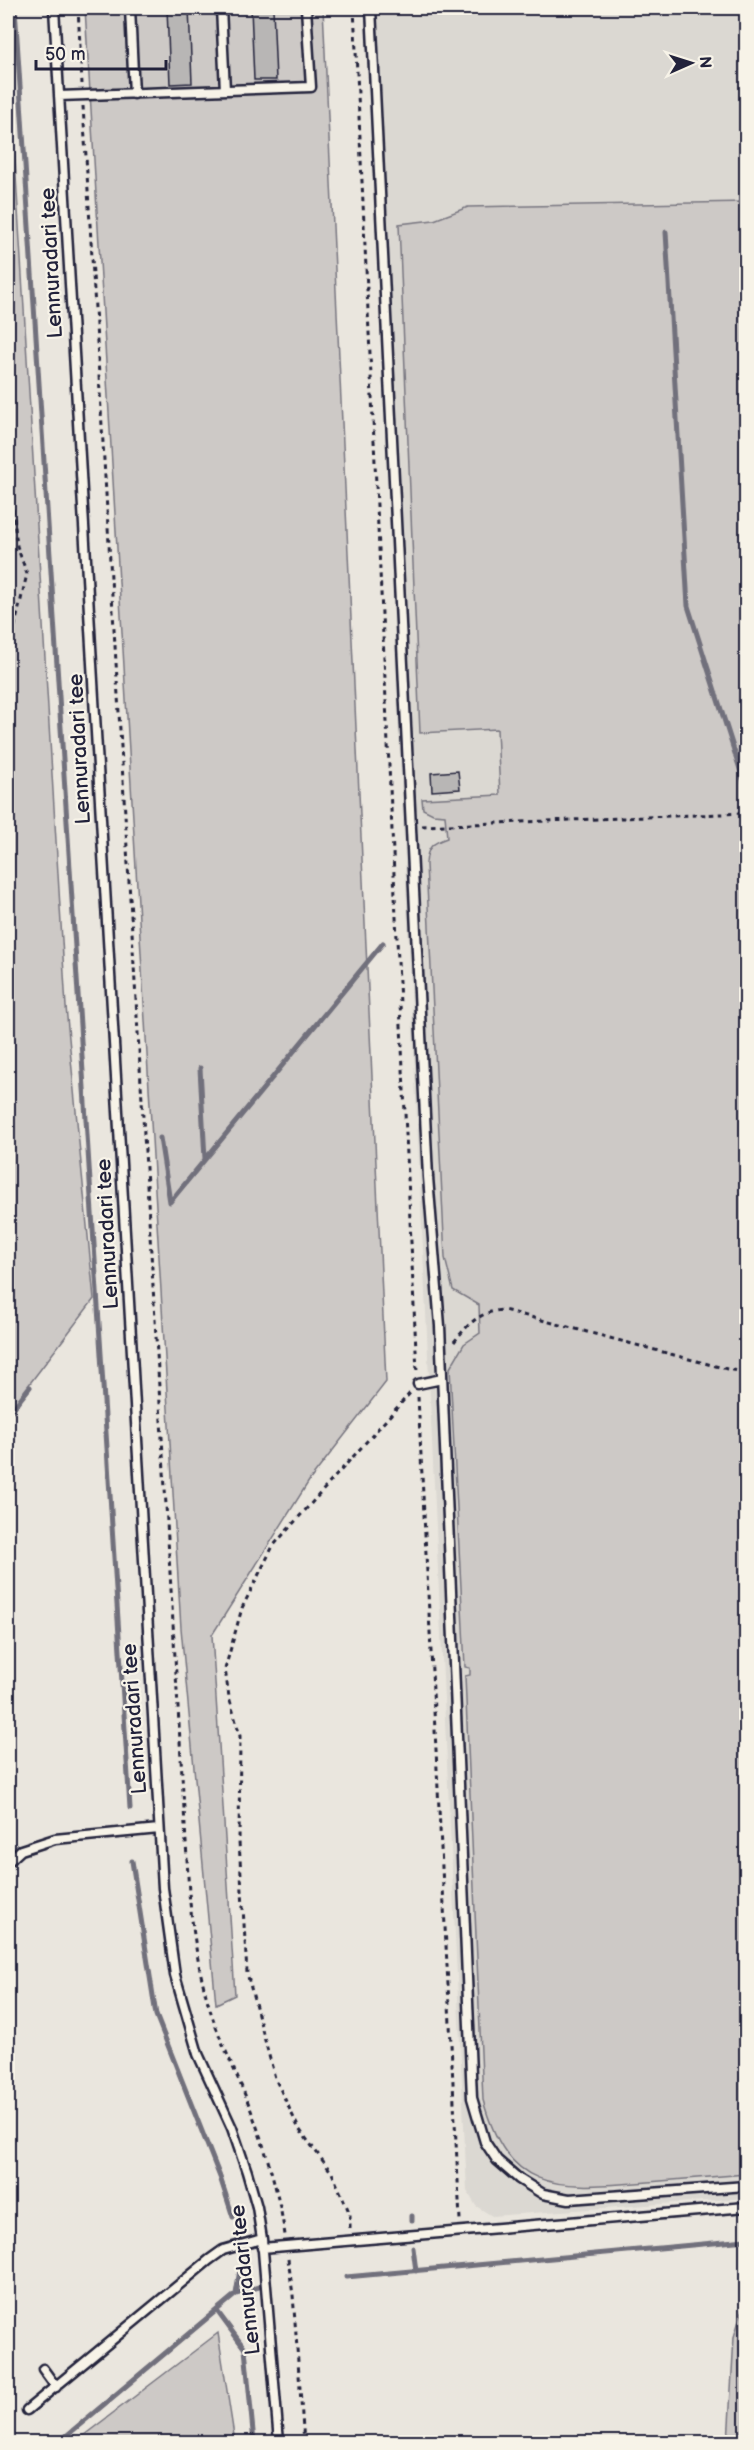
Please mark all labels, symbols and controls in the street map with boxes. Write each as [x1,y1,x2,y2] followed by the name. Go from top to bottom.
[36,33,166,71] scale bar
[661,33,721,93] north arrow
[45,44,86,65] text: 50 m
[695,56,714,69] text: N
[35,187,68,339] street label: Lennuradari tee
[63,673,96,825] street label: Lennuradari tee
[91,1158,124,1310] street label: Lennuradari tee
[117,1643,152,1795] street label: Lennuradari tee
[225,2204,266,2356] street label: Lennuradari tee

